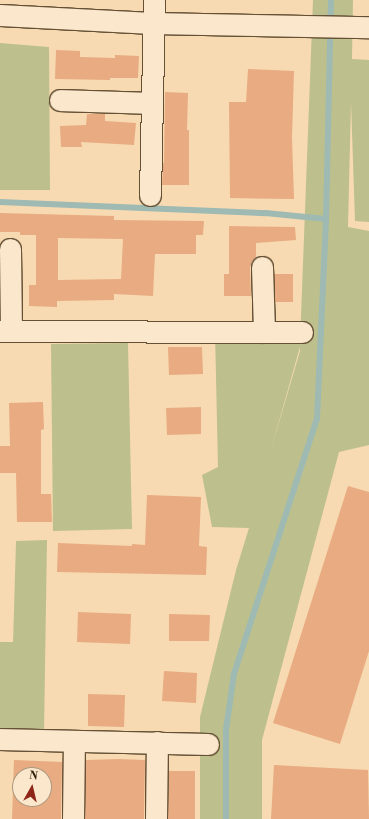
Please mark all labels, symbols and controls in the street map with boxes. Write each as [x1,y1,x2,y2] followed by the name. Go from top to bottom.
[12,767,52,807] north arrow
[28,769,39,784] text: N

